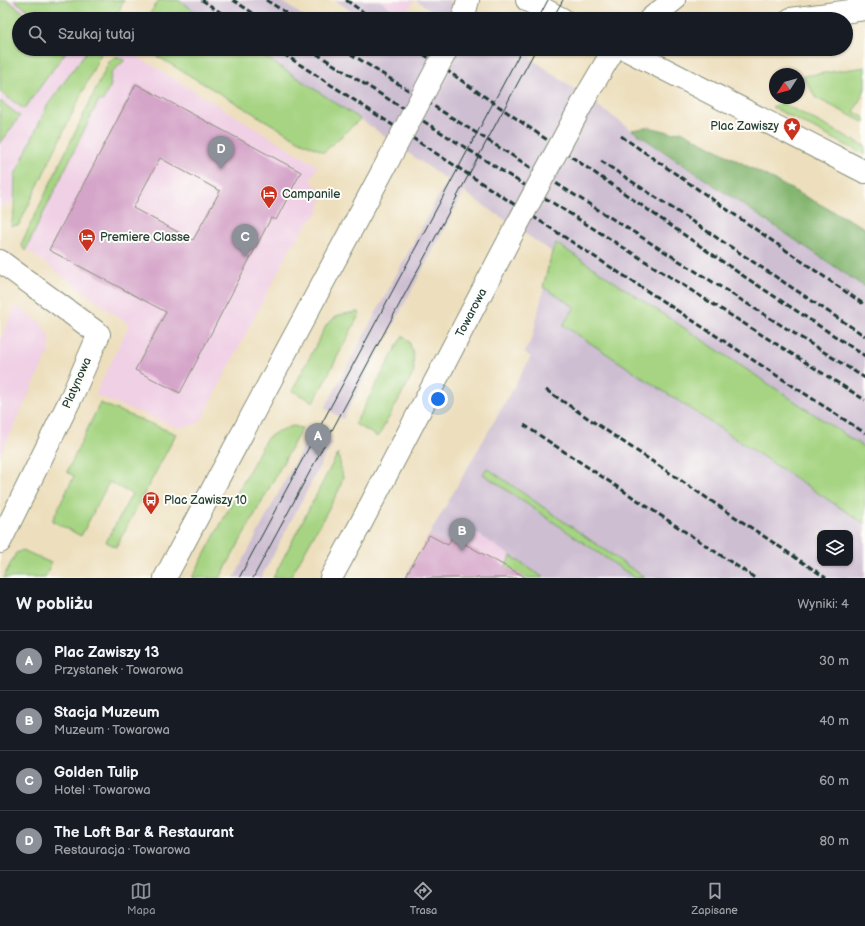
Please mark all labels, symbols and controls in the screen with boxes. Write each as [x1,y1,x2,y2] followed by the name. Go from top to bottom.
[12,12,853,56] search box
[26,23,48,45] icon: search
[58,25,135,44] text: Szukaj tutaj
[769,68,805,104] north arrow
[782,116,802,141] place icon: Plac Zawiszy
[710,119,780,134] place label: Plac Zawiszy
[208,136,234,169] pin: D
[259,184,279,209] hotel icon: Campanile
[282,187,340,202] place label: Campanile
[232,224,258,257] pin: C
[77,227,97,252] hotel icon: Premiere Classe
[100,230,190,245] place label: Premiere Classe
[452,286,490,340] street label: Towarowa
[59,355,95,411] street label: Platynowa
[428,389,448,409] your location
[305,423,331,456] pin: A
[141,490,161,515] bus stop icon: Plac Zawiszy 10
[164,493,247,508] place label: Plac Zawiszy 10
[449,518,475,551] pin: B
[817,530,853,566] map controls
[817,530,853,566] button: layers
[16,594,93,614] text: W pobliżu
[798,596,849,612] text: Wyniki: 4
[54,643,159,662] text: Plac Zawiszy 13
[25,653,33,669] text: A
[819,653,849,669] text: 30 m
[54,662,183,678] text: Przystanek · Towarowa
[54,703,160,722] text: Stacja Muzeum
[24,713,34,729] text: B
[819,713,849,729] text: 40 m
[54,722,170,738] text: Muzeum · Towarowa
[54,763,139,782] text: Golden Tulip
[24,773,34,789] text: C
[819,773,849,789] text: 60 m
[54,782,151,798] text: Hotel · Towarowa
[54,823,234,842] text: The Loft Bar & Restaurant
[24,833,34,849] text: D
[820,833,849,849] text: 80 m
[54,842,190,858] text: Restauracja · Towarowa
[127,880,155,917] tab: Mapa
[410,880,437,917] tab: Trasa
[692,880,738,917] tab: Zapisane

